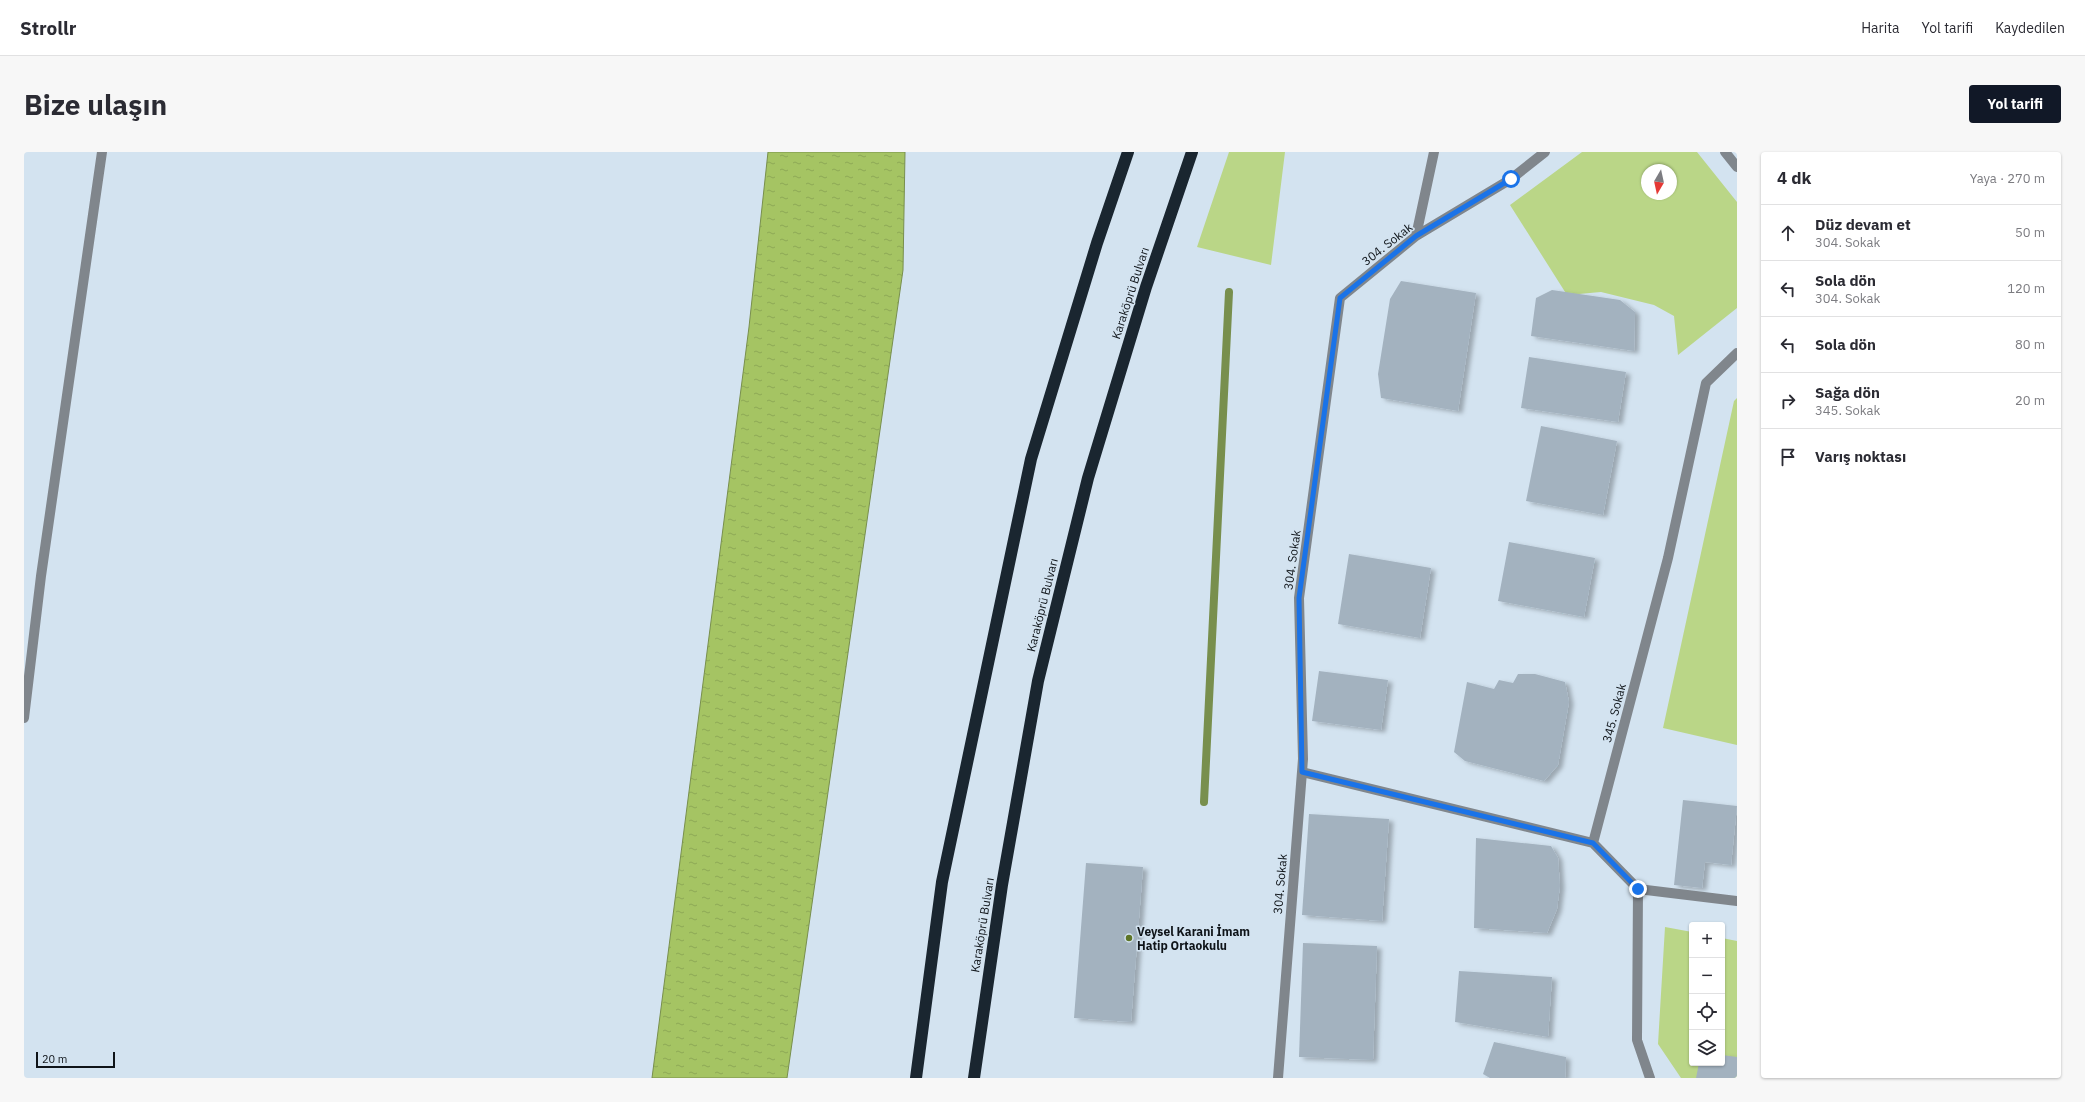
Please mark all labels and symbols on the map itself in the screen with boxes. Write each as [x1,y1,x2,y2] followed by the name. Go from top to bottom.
[1641,164,1677,200] north arrow
[1502,170,1520,188] route start
[1359,219,1416,269] street label: 304. Sokak
[1108,245,1152,341] street label: Karaköprü Bulvarı
[1280,528,1304,591] street label: 304. Sokak
[1023,557,1061,653] street label: Karaköprü Bulvarı
[1599,681,1629,744] street label: 345. Sokak
[1270,853,1290,915] street label: 304. Sokak
[967,876,997,974] street label: Karaköprü Bulvarı
[1629,880,1647,898] route end
[1137,924,1250,953] place label: Veysel Karani İmam Hatip Ortaokulu
[1124,933,1134,943] marker: Veysel Karani İmam Hatip Ortaokulu
[36,1050,115,1069] scale bar

